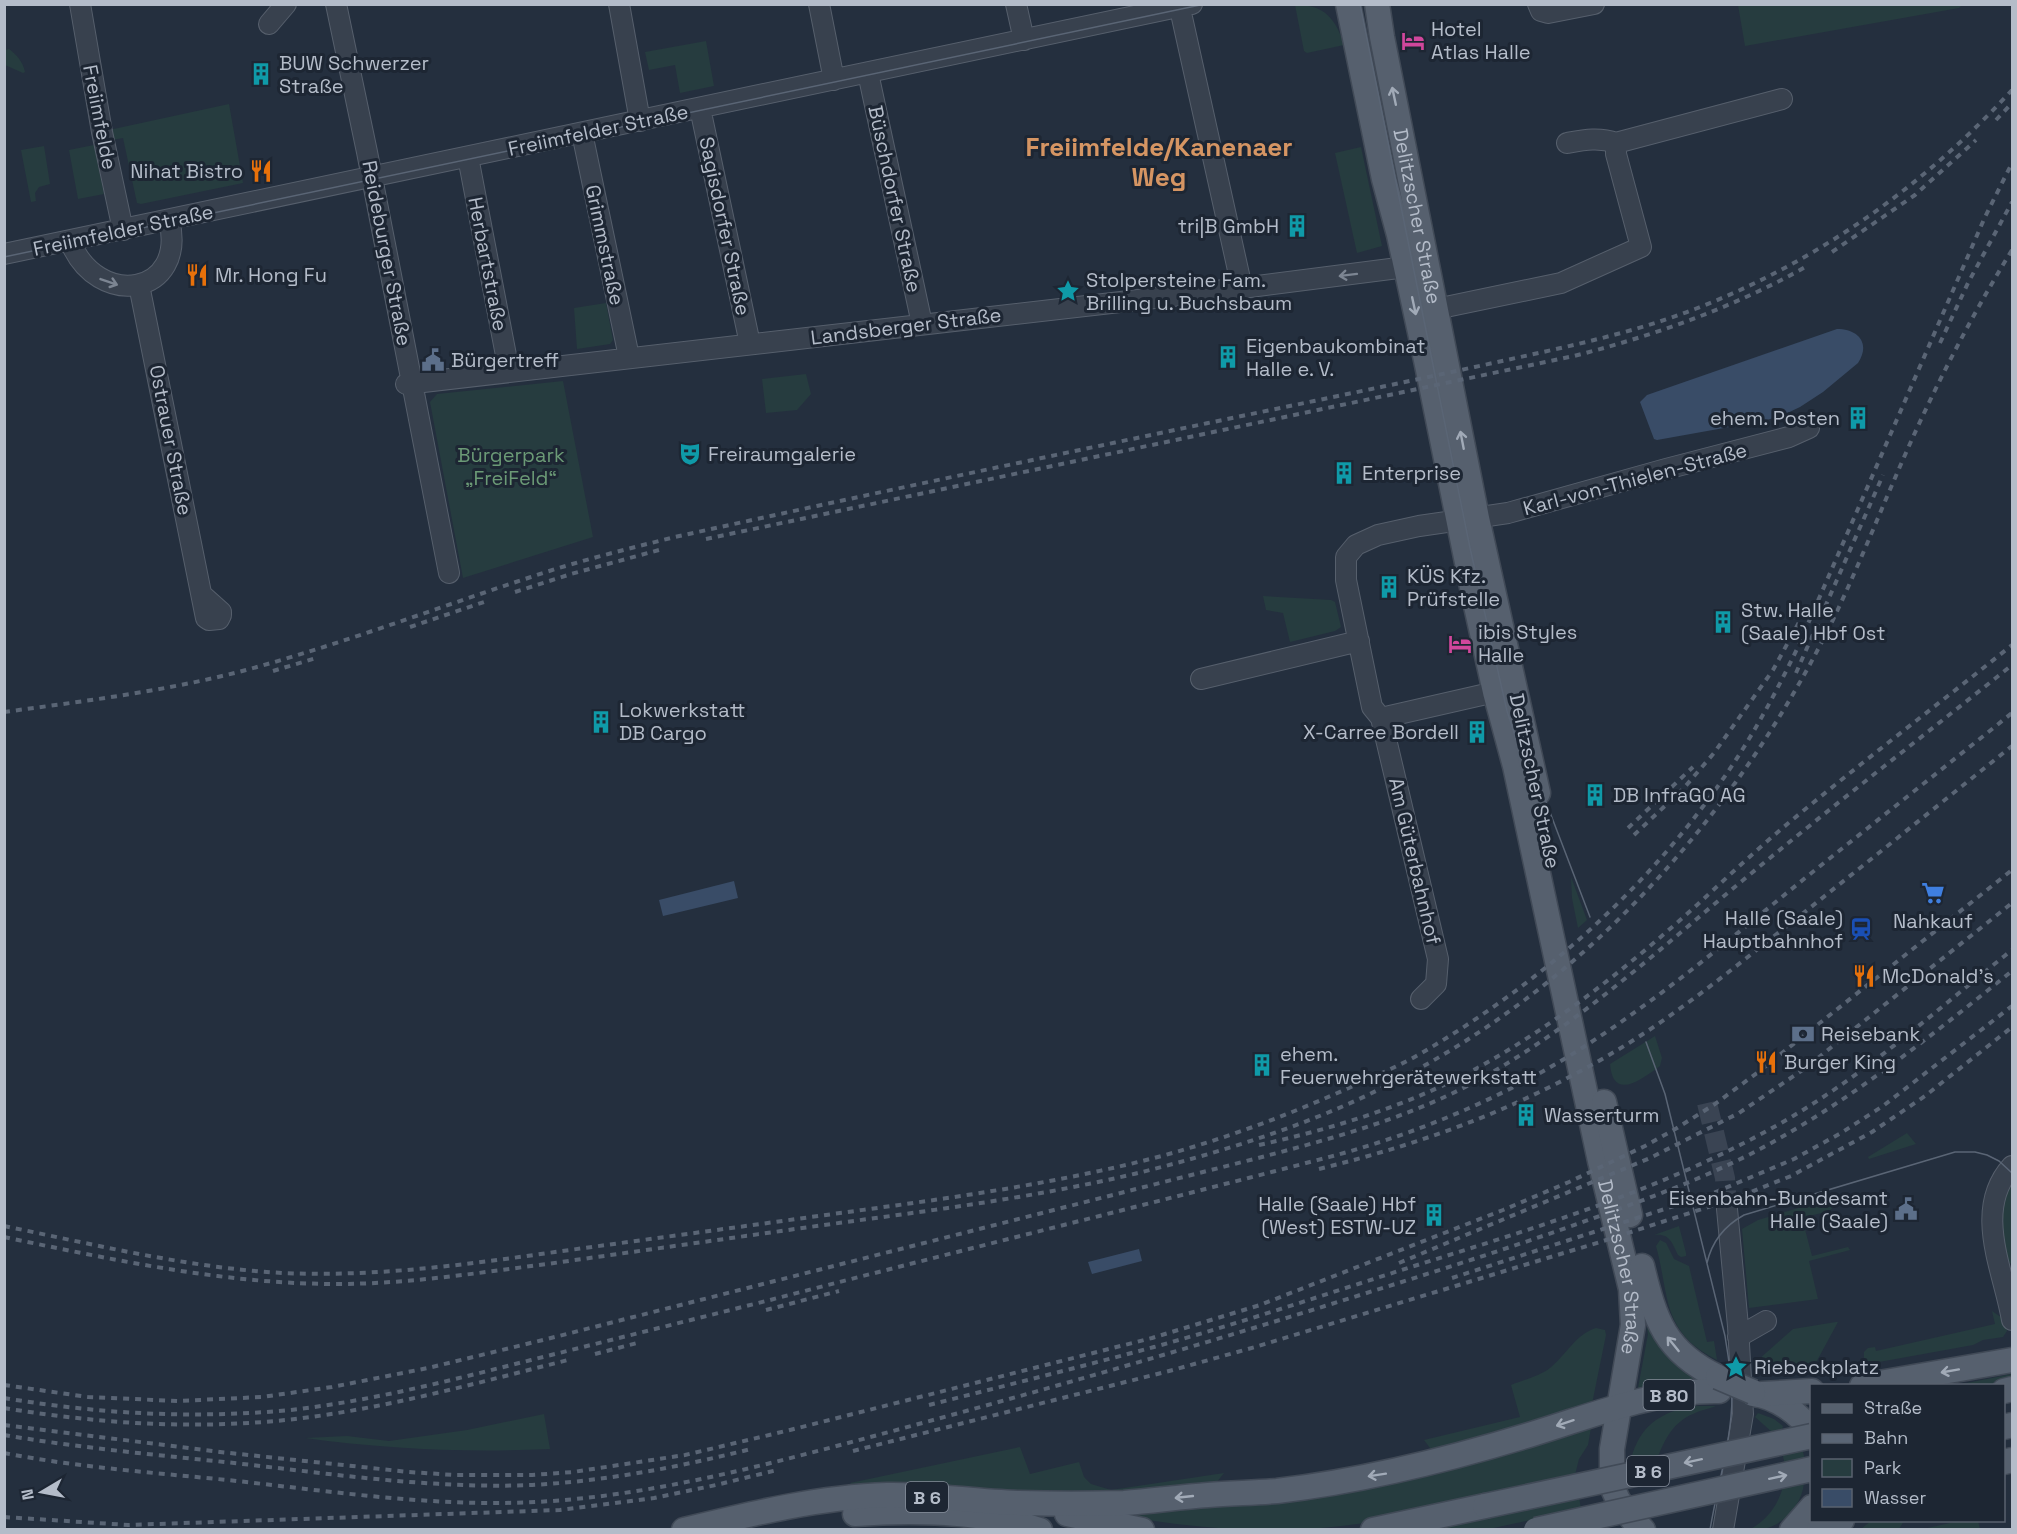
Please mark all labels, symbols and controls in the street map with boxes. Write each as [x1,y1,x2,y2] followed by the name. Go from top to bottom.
[1431,16,1531,65] place label: Hotel Atlas Halle
[1400,28,1426,54] hotel icon: Hotel Atlas Halle
[279,50,429,99] place label: BUW Schwerzer Straße
[248,61,274,87] building icon: BUW Schwerzer Straße
[77,62,123,172] street label: Freiimfelde
[1388,87,1399,107] one-way arrow
[506,98,690,162] street label: Freiimfelder Straße
[862,103,928,295] street label: Büschdorfer Straße
[1387,126,1447,306] street label: Delitzscher Straße
[1026,130,1292,194] district label: Freiimfelde/Kanenaer Weg
[693,134,757,318] street label: Sagisdorfer Straße
[130,158,243,184] place label: Nihat Bistro
[248,158,274,184] restaurant icon: Nihat Bistro
[356,158,418,348] street label: Reideburger Straße
[580,182,630,308] street label: Grimmstraße
[462,195,514,333] street label: Herbartstraße
[31,198,215,262] street label: Freiimfelder Straße
[1178,213,1279,239] place label: tri|B GmbH
[1284,213,1310,239] building icon: tri|B GmbH
[184,262,210,288] restaurant icon: Mr. Hong Fu
[215,262,327,288] place label: Mr. Hong Fu
[1086,267,1292,316] place label: Stolpersteine Fam. Brilling u. Buchsbaum
[1339,270,1359,281] one-way arrow
[99,277,118,288] one-way arrow
[1055,278,1081,304] place icon: Stolpersteine Fam. Brilling u. Buchsbaum
[1409,296,1421,315] one-way arrow
[809,301,1003,351] street label: Landsberger Straße
[1246,333,1425,382] place label: Eigenbaukombinat Halle e. V.
[1215,344,1241,370] building icon: Eigenbaukombinat Halle e. V.
[420,347,446,373] public building icon: Bürgertreff
[451,347,559,373] place label: Bürgertreff
[144,363,198,517] street label: Ostrauer Straße
[1710,405,1840,431] place label: ehem. Posten
[1845,405,1871,431] building icon: ehem. Posten
[1456,430,1467,450] one-way arrow
[1520,437,1750,521] street label: Karl-von-Thielen-Straße
[677,441,703,467] theatre icon: Freiraumgalerie
[708,441,856,467] place label: Freiraumgalerie
[457,442,565,491] park label: Bürgerpark „FreiFeld“
[1331,460,1357,486] building icon: Enterprise
[1362,460,1461,486] place label: Enterprise
[1407,563,1500,612] place label: KÜS Kfz. Prüfstelle
[1376,574,1402,600] building icon: KÜS Kfz. Prüfstelle
[1741,597,1885,646] place label: Stw. Halle (Saale) Hbf Ost
[1710,609,1736,635] building icon: Stw. Halle (Saale) Hbf Ost
[1478,619,1577,668] place label: ibis Styles Halle
[1447,631,1473,657] hotel icon: ibis Styles Halle
[1504,691,1566,871] street label: Delitzscher Straße
[619,697,745,746] place label: Lokwerkstatt DB Cargo
[588,709,614,735] building icon: Lokwerkstatt DB Cargo
[1303,719,1459,745] place label: X-Carree Bordell
[1464,719,1490,745] building icon: X-Carree Bordell
[1383,775,1447,947] street label: Am Güterbahnhof
[1582,782,1608,808] building icon: DB InfraGO AG
[1613,782,1746,808] place label: DB InfraGO AG
[1920,880,1946,906] supermarket icon: Nahkauf
[1703,905,1843,954] place label: Halle (Saale) Hauptbahnhof
[1893,908,1973,934] place label: Nahkauf
[1848,916,1874,942] station icon: Halle (Saale) Hauptbahnhof
[1851,963,1877,989] restaurant icon: McDonald's
[1882,963,1994,989] place label: McDonald's
[1790,1021,1816,1047] bank icon: Reisebank
[1821,1021,1920,1047] place label: Reisebank
[1280,1041,1537,1090] place label: ehem. Feuerwehrgerätewerkstatt
[1753,1049,1779,1075] restaurant icon: Burger King
[1784,1049,1896,1075] place label: Burger King
[1249,1052,1275,1078] building icon: ehem. Feuerwehrgerätewerkstatt
[1513,1102,1539,1128] building icon: Wasserturm
[1544,1102,1659,1128] place label: Wasserturm
[1592,1177,1646,1357] street label: Delitzscher Straße
[1669,1185,1888,1234] place label: Eisenbahn-Bundesamt Halle (Saale)
[1258,1191,1416,1240] place label: Halle (Saale) Hbf (West) ESTW-UZ
[1893,1196,1919,1222] public building icon: Eisenbahn-Bundesamt Halle (Saale)
[1421,1202,1447,1228] building icon: Halle (Saale) Hbf (West) ESTW-UZ
[1666,1336,1679,1352] one-way arrow
[1723,1354,1749,1380] place icon: Riebeckplatz
[1754,1354,1879,1380] place label: Riebeckplatz
[1941,1366,1961,1377] one-way arrow
[1644,1380,1694,1410] road number: B 80
[1810,1384,2005,1522] legend
[1864,1396,1922,1419] text: Straße
[1556,1418,1575,1429] one-way arrow
[1864,1426,1908,1449] text: Bahn
[1627,1456,1669,1486] road number: B 6
[1684,1456,1703,1468] one-way arrow
[1864,1456,1902,1479] text: Park
[12,1462,72,1522] north arrow
[1368,1470,1388,1481] one-way arrow
[1768,1471,1787,1482] one-way arrow
[906,1482,948,1512] road number: B 6
[1864,1486,1926,1509] text: Wasser
[16,1487,39,1502] text: N
[1174,1492,1194,1503] one-way arrow

